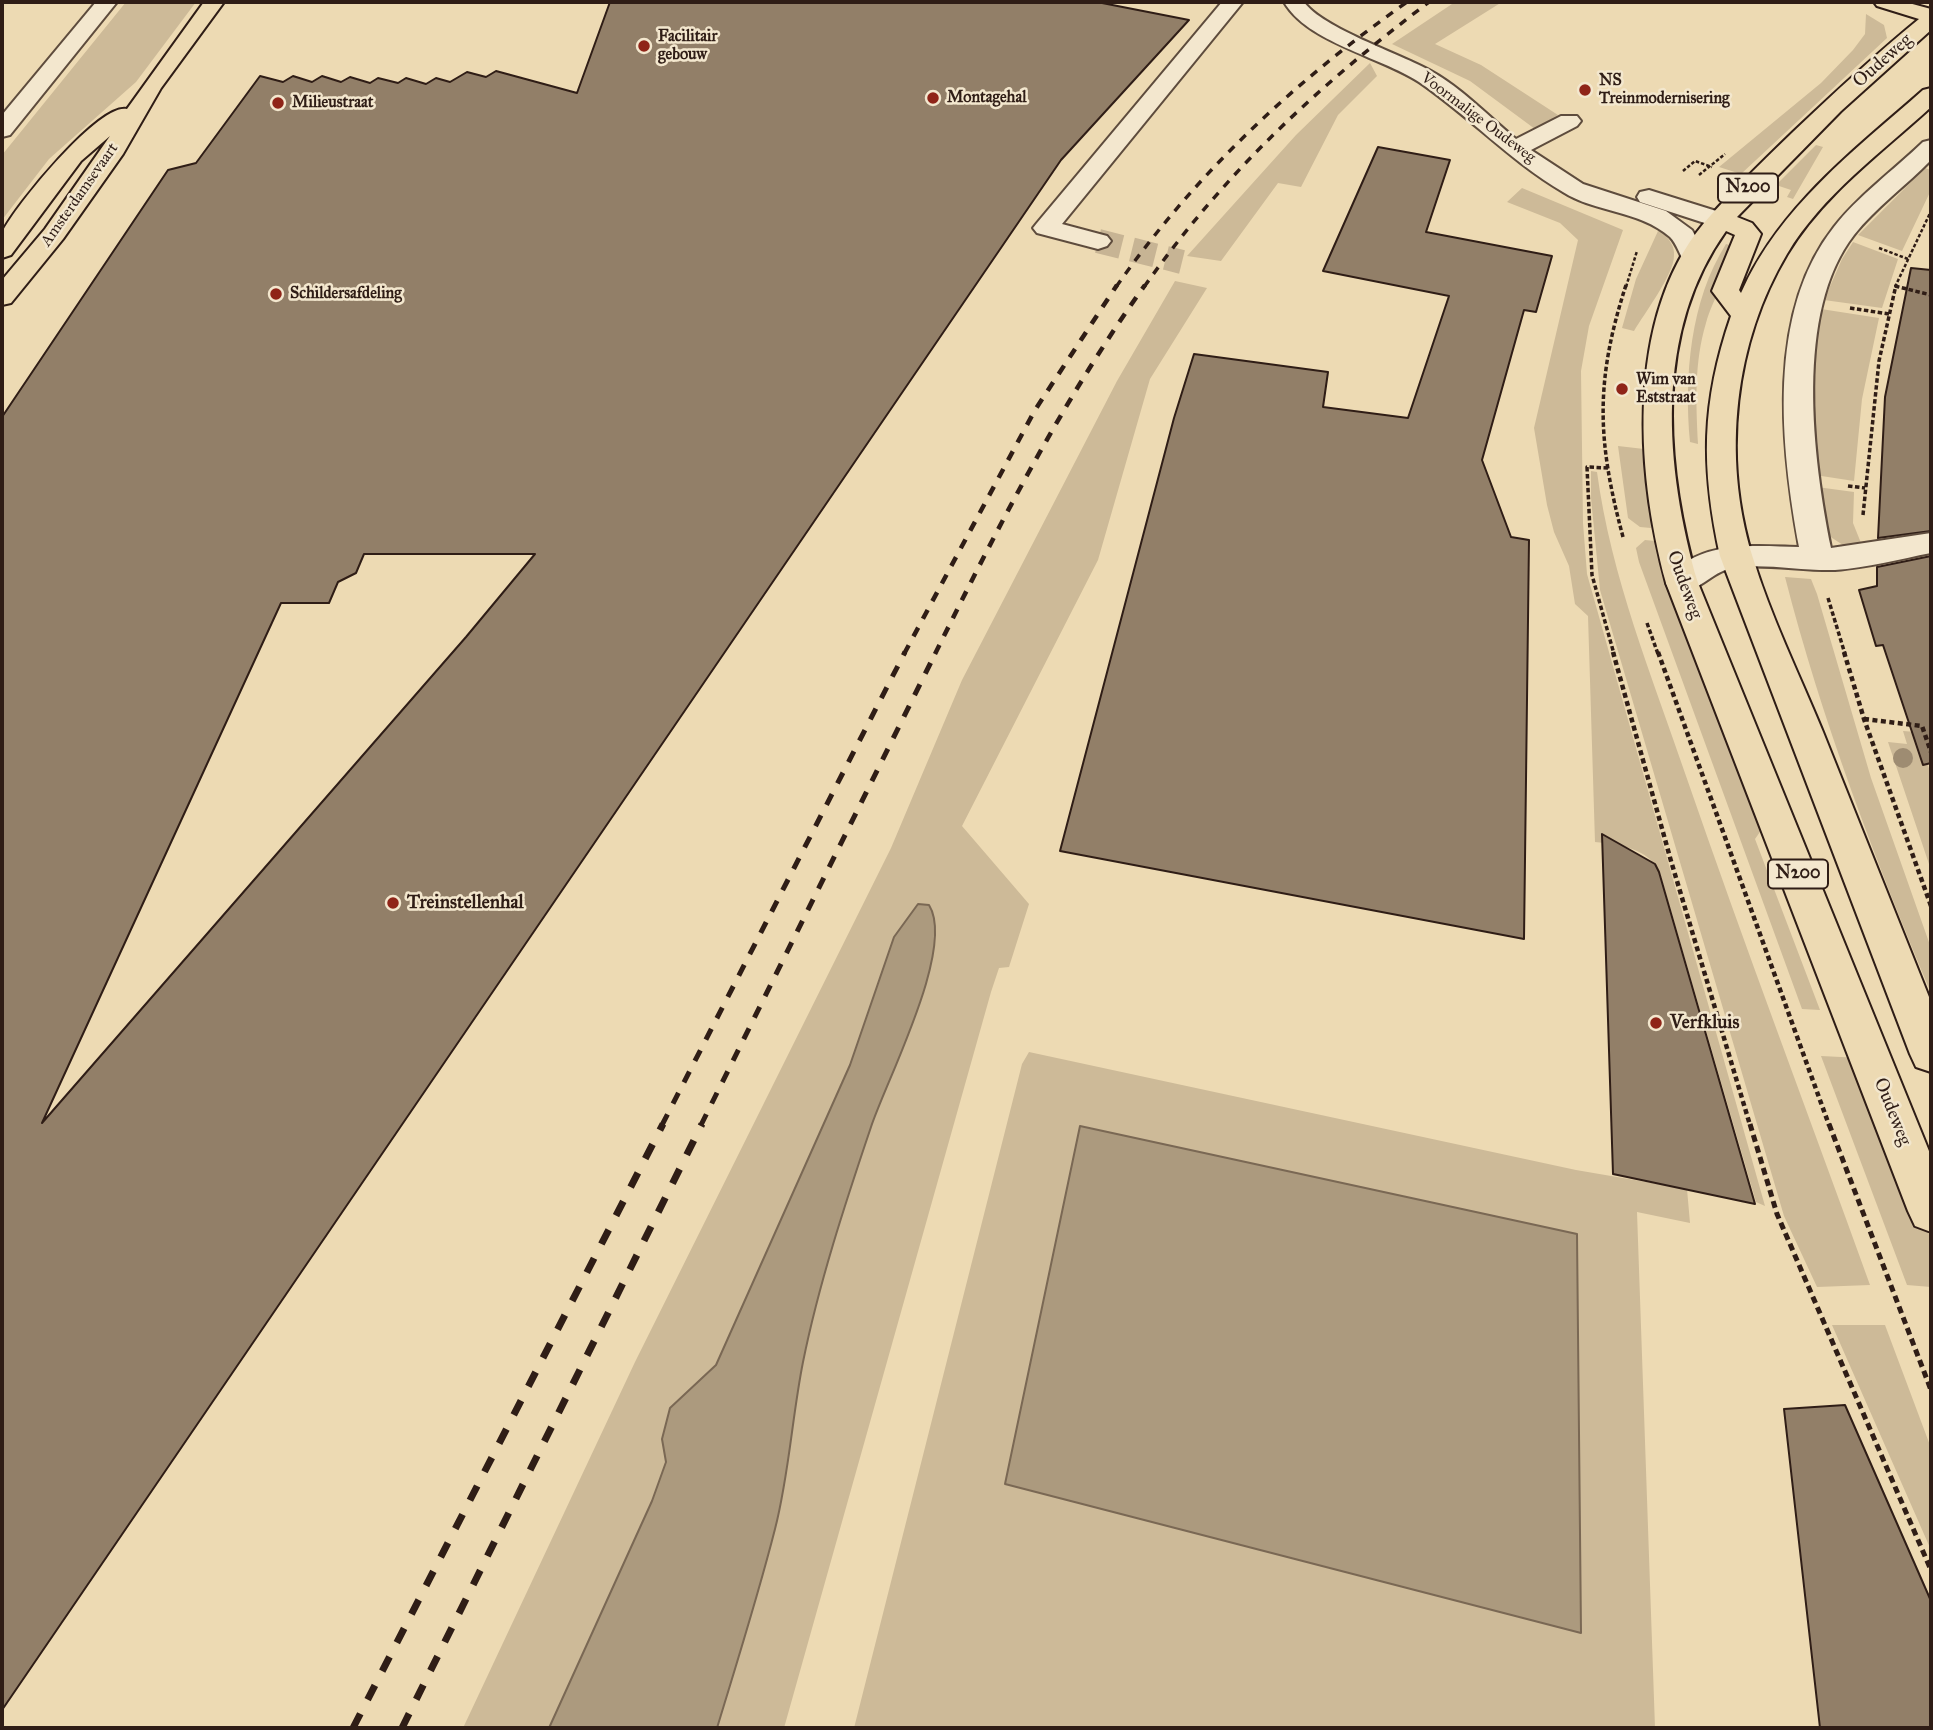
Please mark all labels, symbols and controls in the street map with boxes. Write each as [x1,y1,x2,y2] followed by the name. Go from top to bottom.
[658,27,717,65] place label: Facilitair gebouw
[1849,29,1917,93] street label: Oudeweg
[636,38,652,54] marker: Facilitair gebouw
[1417,69,1539,167] street label: Voormalige Oudeweg
[1599,71,1730,109] place label: NS Treinmodernisering
[1577,82,1593,98] marker: NS Treinmodernisering
[947,88,1027,108] place label: Montagehal
[925,90,941,106] marker: Montagehal
[292,93,373,113] place label: Milieustraat
[270,95,286,111] marker: Milieustraat
[37,140,123,250] street label: Amsterdamsevaart
[1718,174,1778,202] road number: N200
[290,284,402,304] place label: Schildersafdeling
[268,286,284,302] marker: Schildersafdeling
[1636,370,1696,408] place label: Wim van Eststraat
[1614,381,1630,397] marker: Wim van Eststraat
[1661,548,1707,622] street label: Oudeweg
[1768,860,1828,888] road number: N200
[407,892,524,914] place label: Treinstellenhal
[385,895,401,911] marker: Treinstellenhal
[1670,1012,1739,1034] place label: Verfkluis
[1648,1015,1664,1031] marker: Verfkluis
[1868,1075,1916,1149] street label: Oudeweg

